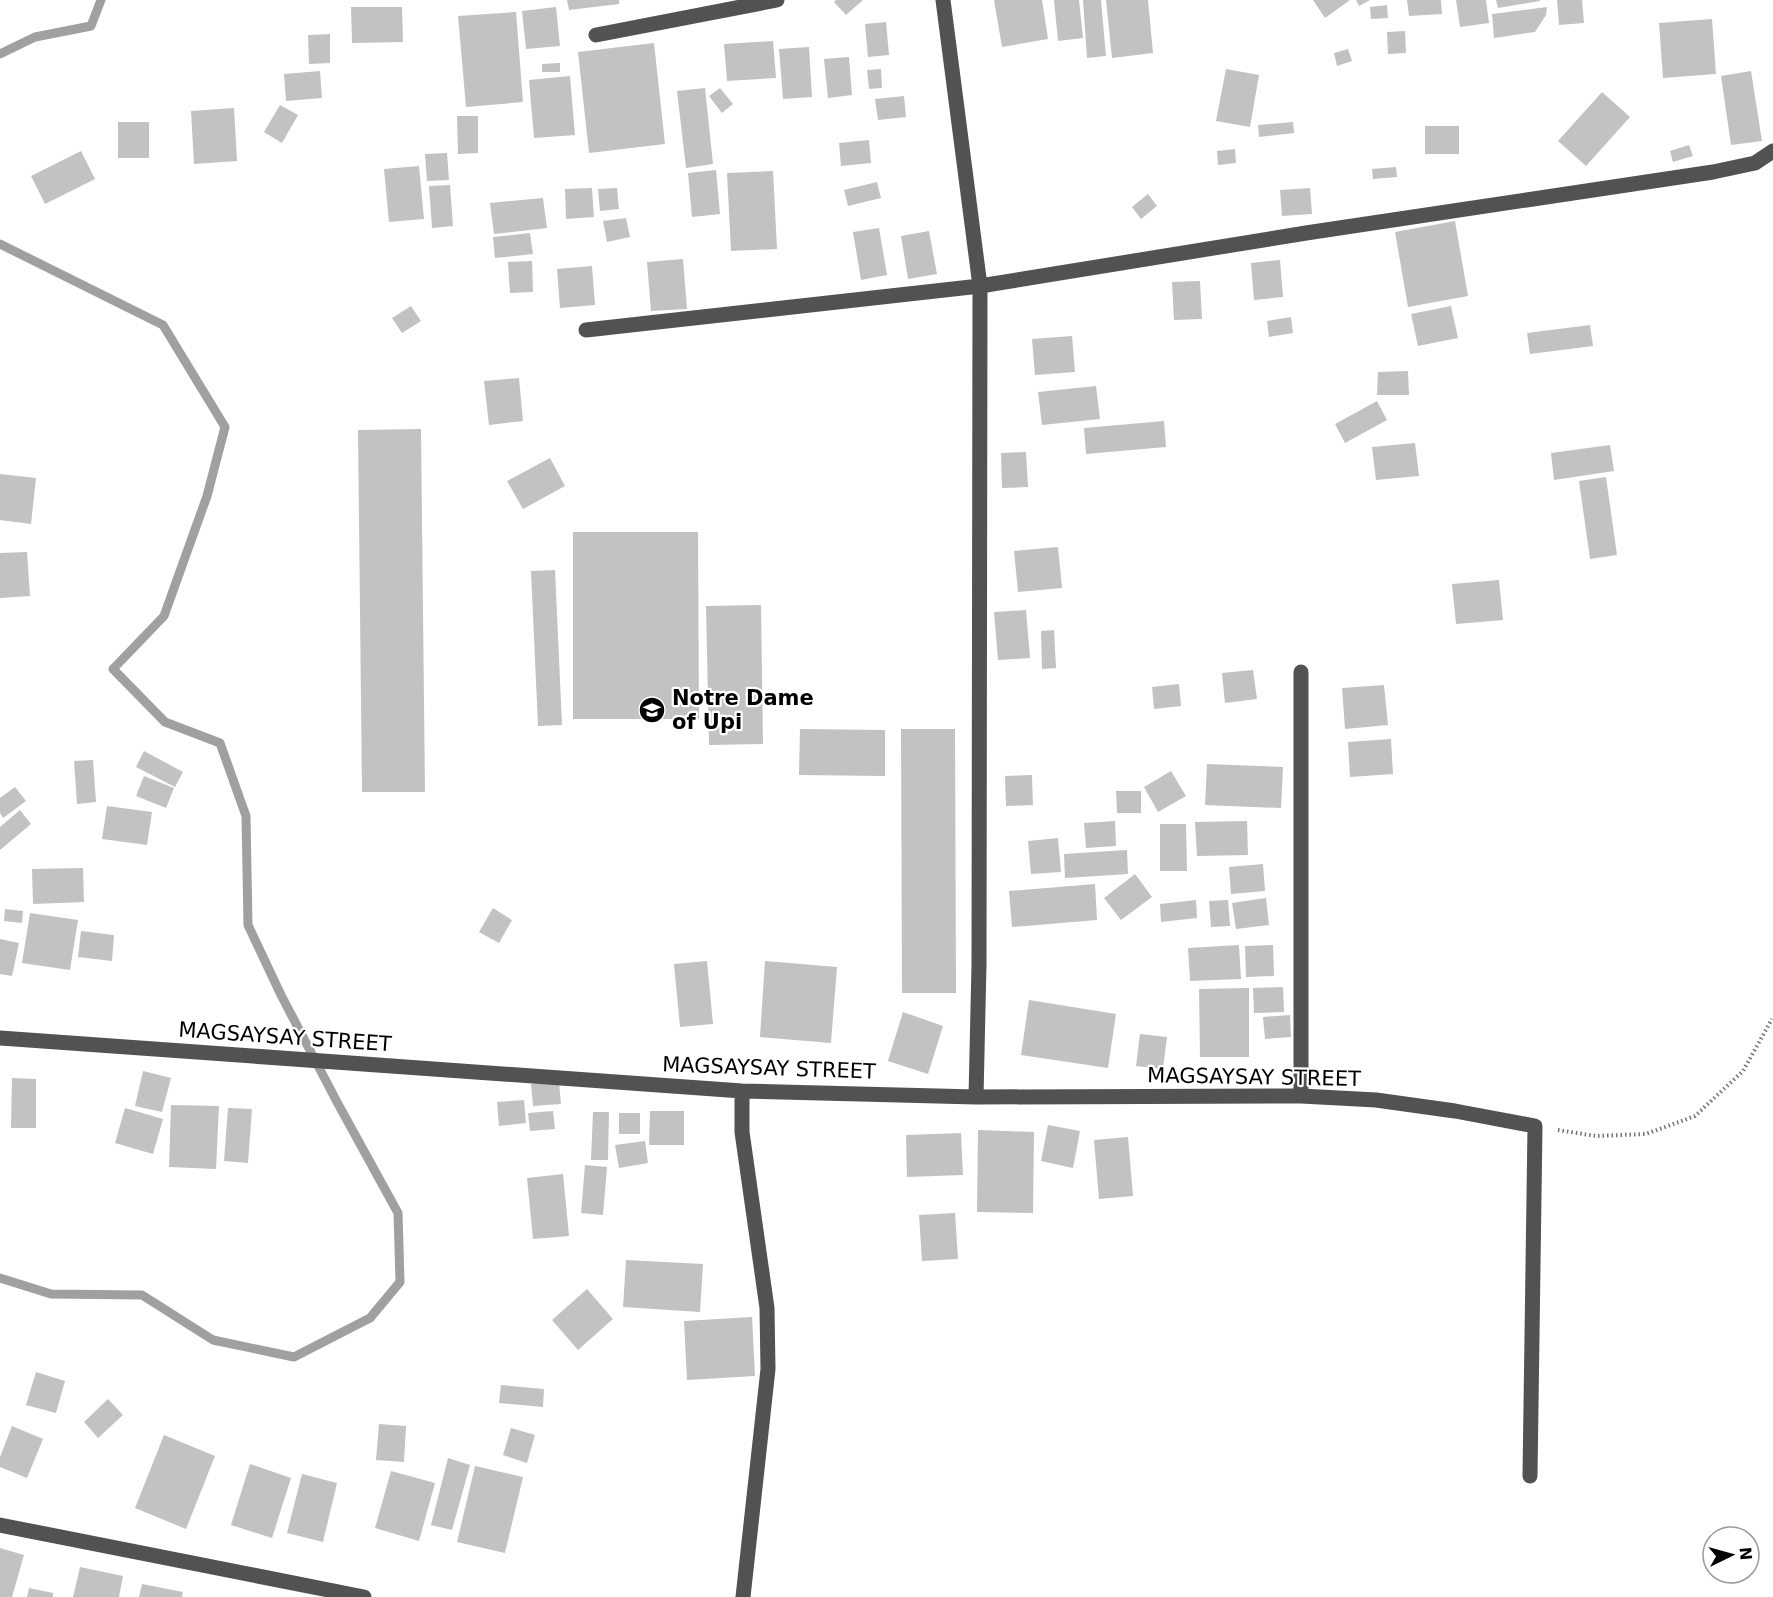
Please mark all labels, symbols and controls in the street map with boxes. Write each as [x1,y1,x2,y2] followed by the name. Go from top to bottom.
[672,686,814,734] place label: Notre Dame of Upi
[637,695,667,725] school or university icon: Notre Dame of Upi
[178,1018,393,1056] street label: MAGSAYSAY STREET
[662,1052,876,1084] street label: MAGSAYSAY STREET
[1147,1063,1361,1091] street label: MAGSAYSAY STREET
[1701,1525,1761,1585] north arrow
[1735,1546,1755,1561] text: N

